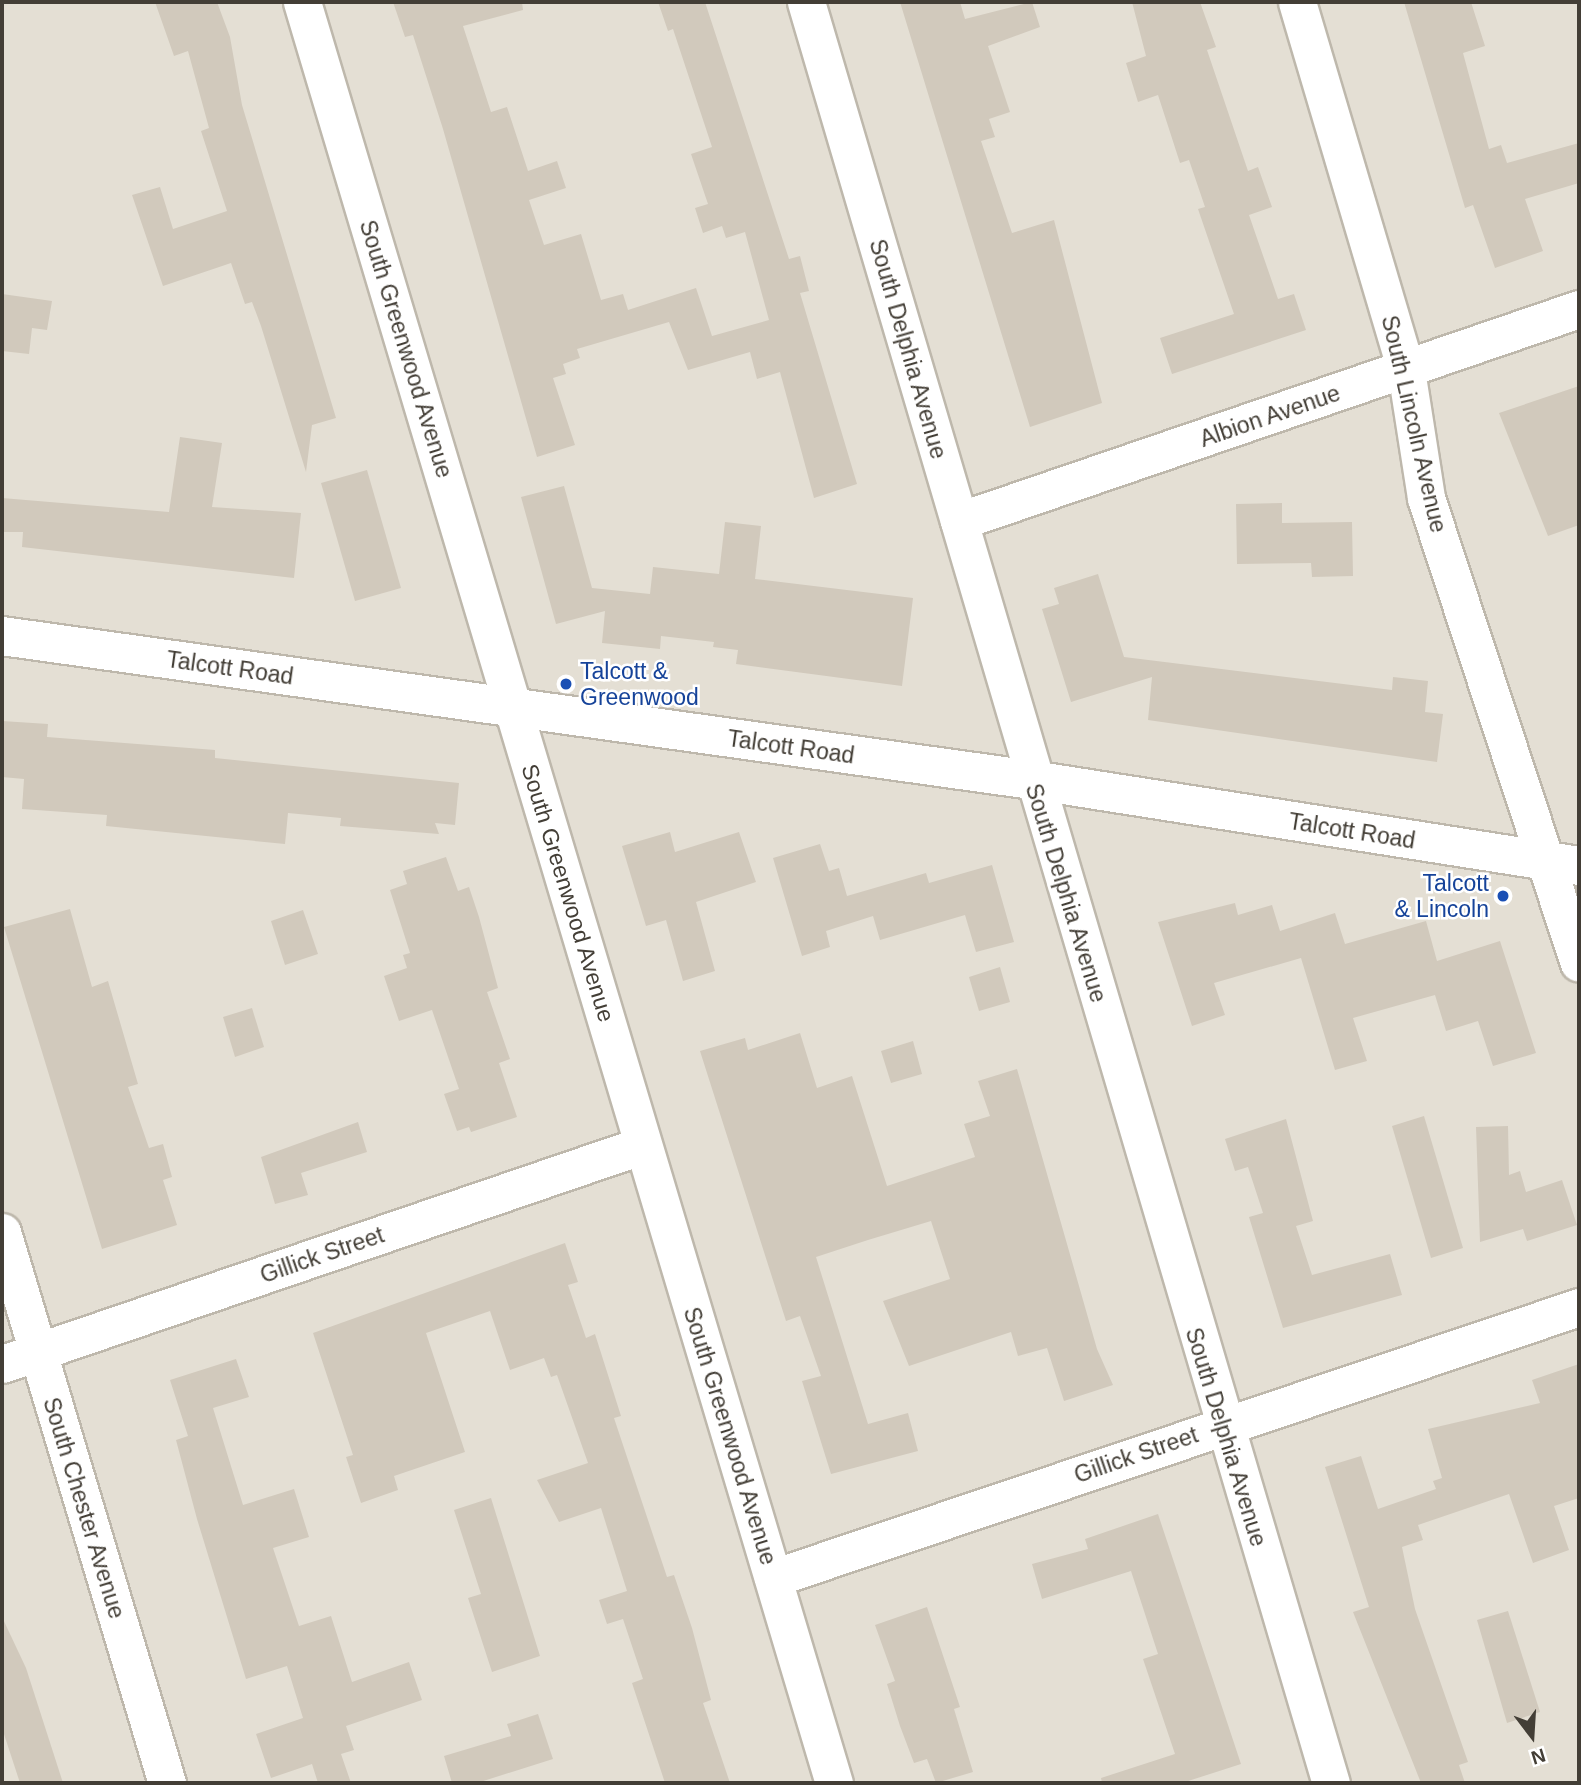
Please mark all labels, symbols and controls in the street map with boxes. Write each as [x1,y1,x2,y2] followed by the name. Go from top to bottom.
[353,216,459,482] street label: South Greenwood Avenue
[863,235,953,463] street label: South Delphia Avenue
[1375,312,1453,536] street label: South Lincoln Avenue
[1196,379,1344,453] street label: Albion Avenue
[165,645,295,691] street label: Talcott Road
[580,657,699,711] place label: Talcott & Greenwood
[558,676,574,692] marker: Talcott & Greenwood
[726,724,856,770] street label: Talcott Road
[515,760,621,1026] street label: South Greenwood Avenue
[1019,780,1113,1006] street label: South Delphia Avenue
[1287,807,1417,855] street label: Talcott Road
[1394,869,1489,923] place label: Talcott & Lincoln
[1495,888,1511,904] marker: Talcott & Lincoln
[256,1221,388,1289] street label: Gillick Street
[677,1303,783,1569] street label: South Greenwood Avenue
[1179,1324,1273,1550] street label: South Delphia Avenue
[37,1394,131,1622] street label: South Chester Avenue
[1070,1421,1202,1489] street label: Gillick Street
[1497,1701,1567,1771] north arrow
[1529,1745,1548,1769] text: N

